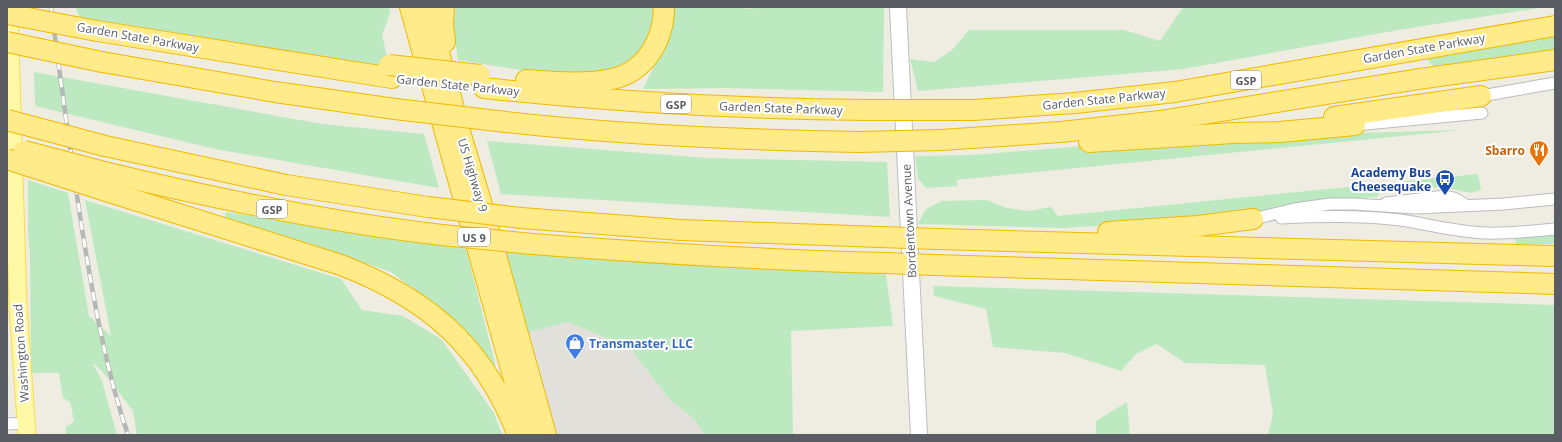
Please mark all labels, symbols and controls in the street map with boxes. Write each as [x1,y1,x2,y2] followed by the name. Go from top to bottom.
[76,18,201,56] street label: Garden State Parkway
[1362,29,1487,67] street label: Garden State Parkway
[396,70,521,100] street label: Garden State Parkway
[1231,71,1261,89] road number: GSP
[1042,84,1167,114] street label: Garden State Parkway
[661,95,691,113] road number: GSP
[719,97,844,119] street label: Garden State Parkway
[454,136,492,214] street label: US Highway 9
[1528,139,1550,167] restaurant icon: Sbarro
[1485,142,1525,159] place label: Sbarro
[898,163,920,279] street label: Bordentown Avenue
[1351,164,1431,195] place label: Academy Bus Cheesequake
[1434,168,1456,196] bus stop icon: Academy Bus Cheesequake
[257,200,287,218] road number: GSP
[458,228,490,246] road number: US 9
[9,303,33,403] street label: Washington Road
[564,332,586,360] shop icon: Transmaster, LLC
[589,335,693,352] place label: Transmaster, LLC

